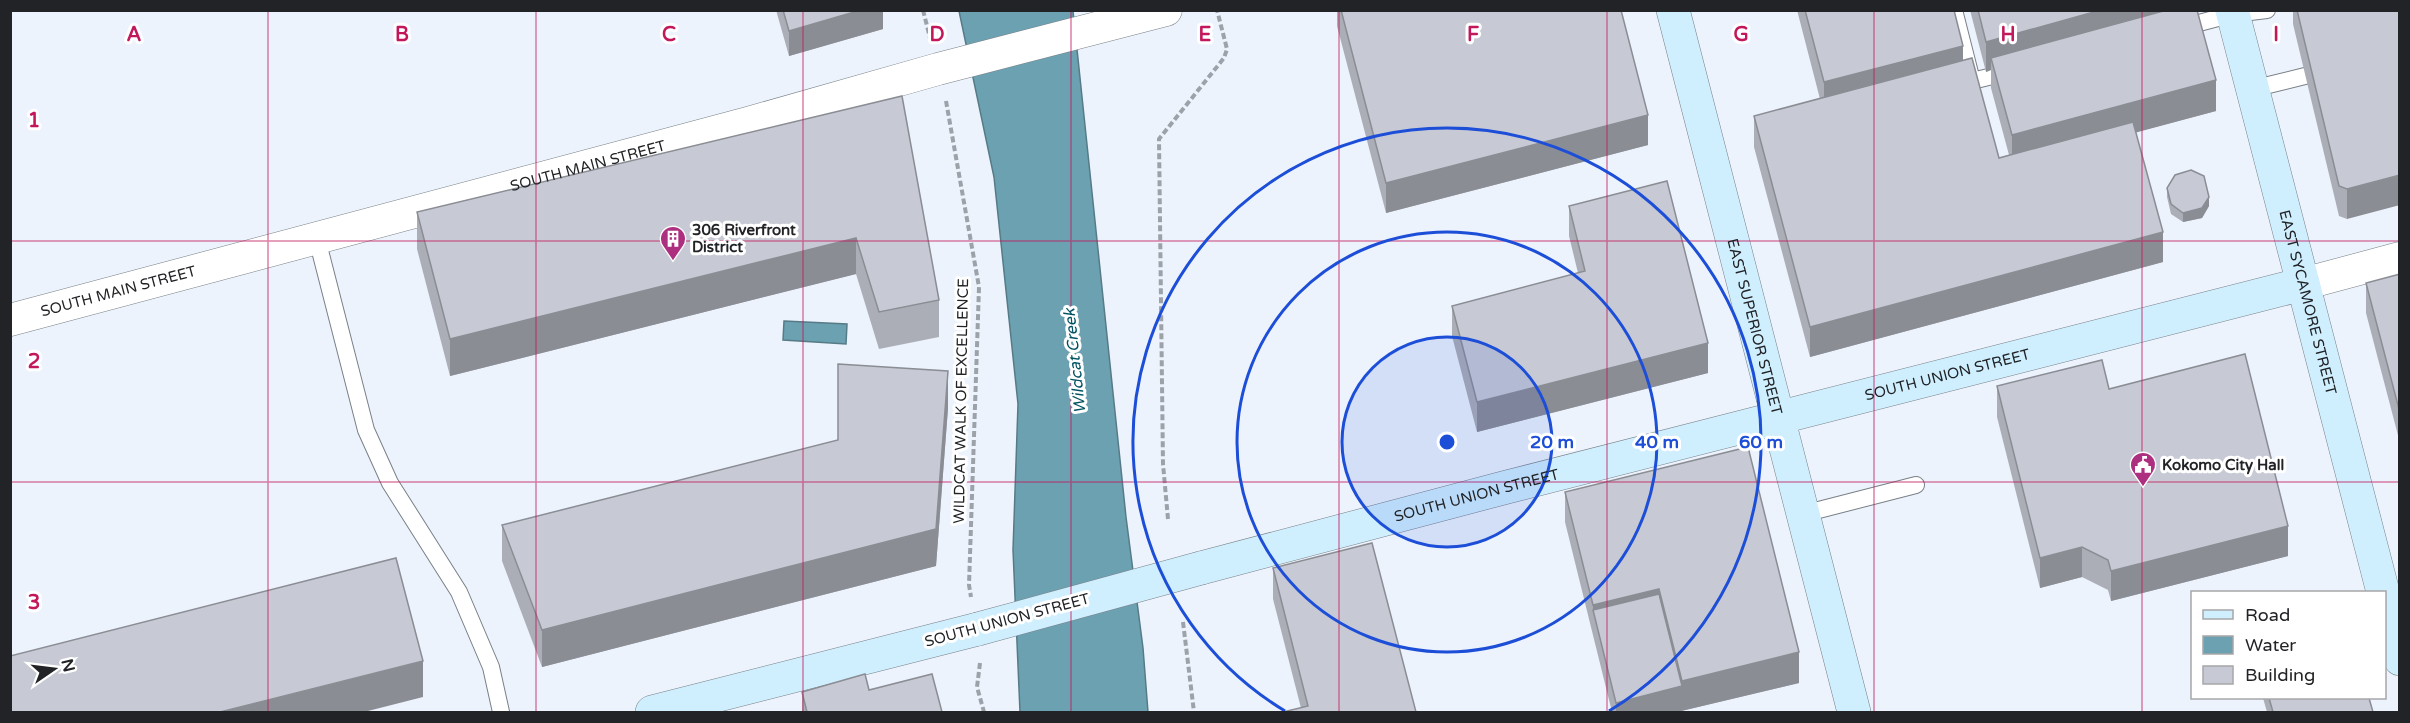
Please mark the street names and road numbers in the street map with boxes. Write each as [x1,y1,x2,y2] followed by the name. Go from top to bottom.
[508,136,667,195] street label: SOUTH MAIN STREET
[2275,208,2340,397] street label: EAST SYCAMORE STREET
[1723,237,1786,417] street label: EAST SUPERIOR STREET
[39,262,198,320] street label: SOUTH MAIN STREET
[950,278,972,524] street label: WILDCAT WALK OF EXCELLENCE
[1863,345,2032,404] street label: SOUTH UNION STREET
[1392,465,1561,526] street label: SOUTH UNION STREET
[923,589,1091,651] street label: SOUTH UNION STREET

